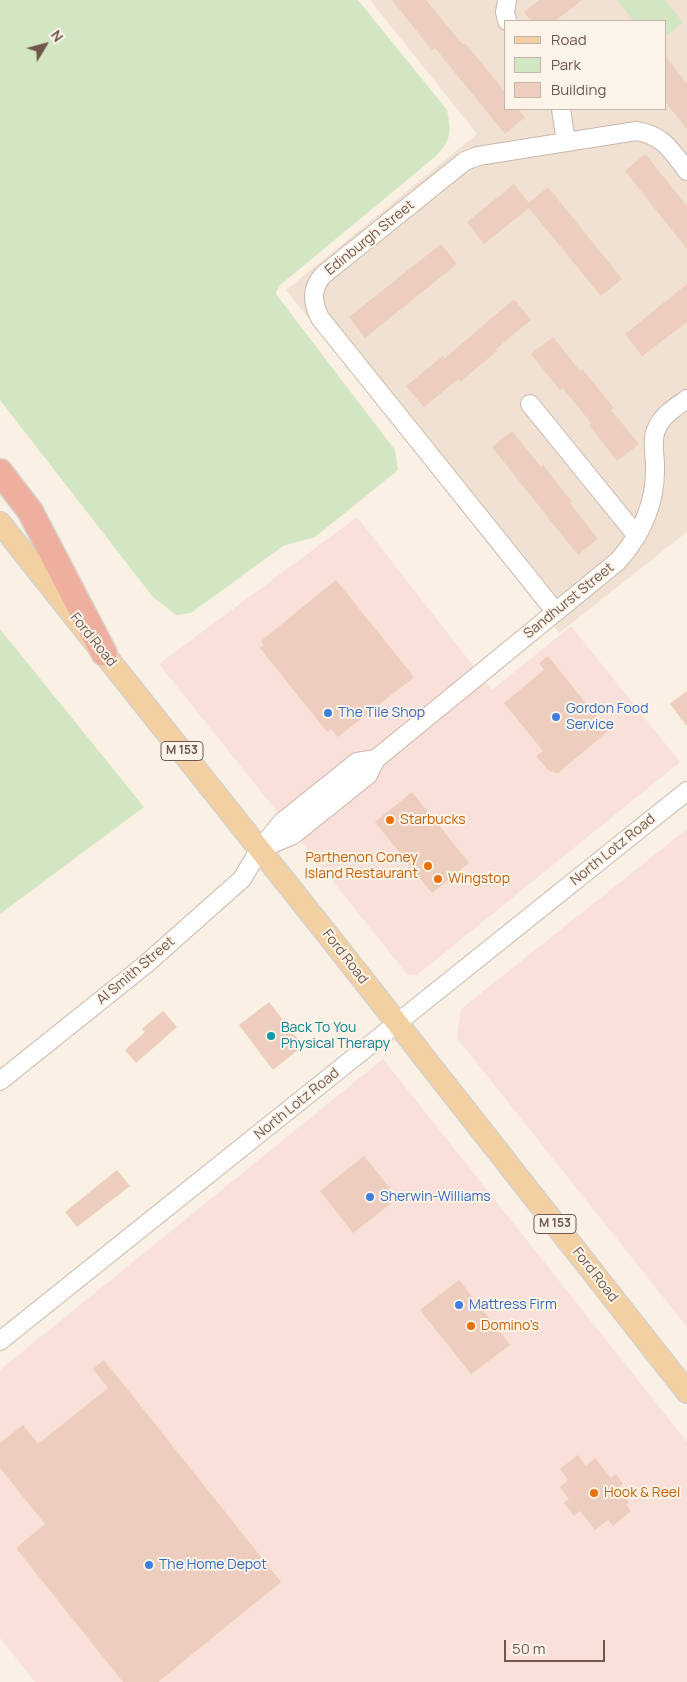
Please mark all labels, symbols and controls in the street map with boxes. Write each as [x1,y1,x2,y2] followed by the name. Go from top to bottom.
[20,20,70,70] north arrow
[504,20,667,110] legend
[47,26,68,45] text: N
[551,29,587,50] text: Road
[551,54,581,75] text: Park
[551,79,606,100] text: Building
[322,197,418,279] street label: Edinburgh Street
[520,559,618,643] street label: Sandhurst Street
[66,610,120,670] street label: Ford Road
[566,701,648,734] place label: Gordon Food Service
[338,705,425,721] place label: The Tile Shop
[322,707,334,719] marker: The Tile Shop
[550,711,562,723] marker: Gordon Food Service
[161,741,203,760] road number: M 153
[567,811,659,889] street label: North Lotz Road
[400,812,466,828] place label: Starbucks
[384,814,396,826] marker: Starbucks
[304,850,418,882] place label: Parthenon Coney Island Restaurant
[422,860,434,872] marker: Parthenon Coney Island Restaurant
[448,871,510,887] place label: Wingstop
[432,873,444,885] marker: Wingstop
[319,926,371,988] street label: Ford Road
[94,934,178,1008] street label: Al Smith Street
[281,1020,390,1052] place label: Back To You Physical Therapy
[265,1030,277,1042] marker: Back To You Physical Therapy
[251,1065,343,1143] street label: North Lotz Road
[380,1189,491,1205] place label: Sherwin-Williams
[364,1191,376,1203] marker: Sherwin-Williams
[534,1214,576,1234] road number: M 153
[569,1244,621,1306] street label: Ford Road
[469,1297,557,1313] place label: Mattress Firm
[453,1299,465,1311] marker: Mattress Firm
[481,1318,539,1334] place label: Domino's
[465,1320,477,1332] marker: Domino's
[604,1485,680,1501] place label: Hook & Reel
[588,1487,600,1499] marker: Hook & Reel
[159,1557,267,1573] place label: The Home Depot
[143,1559,155,1571] marker: The Home Depot
[507,1630,608,1662] scale bar
[512,1638,546,1659] text: 50 m

